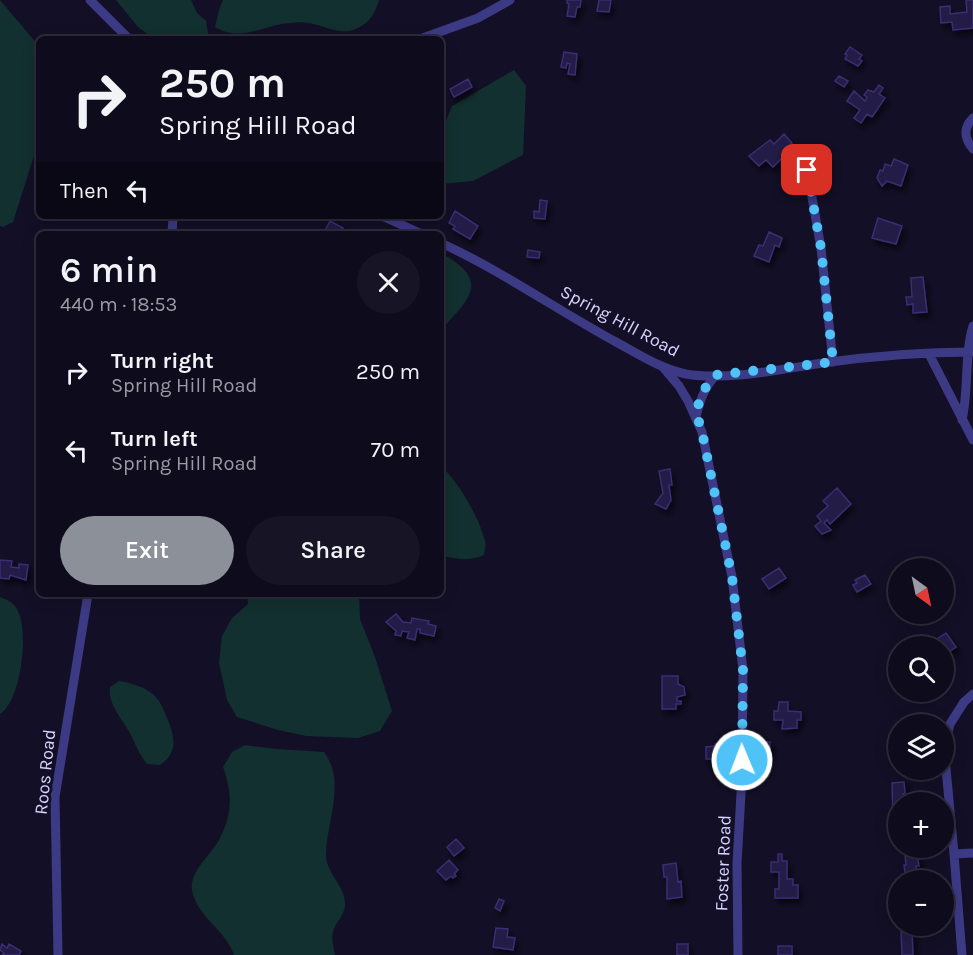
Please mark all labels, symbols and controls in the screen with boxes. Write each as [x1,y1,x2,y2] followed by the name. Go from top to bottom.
[159,58,286,108] text: 250 m
[60,60,138,138] icon: right
[159,109,357,141] text: Spring Hill Road
[781,144,832,195] pin
[790,153,823,186] icon: arrive
[121,174,154,207] icon: left
[60,178,109,204] text: Then
[60,249,158,291] text: 6 min
[357,251,420,314] button: close
[557,280,683,362] street label: Spring Hill Road
[60,293,177,316] text: 440 m · 18:53
[111,348,214,374] text: Turn right
[60,356,93,389] icon: right
[356,359,420,385] text: 250 m
[111,374,257,397] text: Spring Hill Road
[111,426,198,452] text: Turn left
[60,434,93,467] icon: left
[371,437,420,463] text: 70 m
[111,452,257,475] text: Spring Hill Road
[60,516,234,585] button: Exit
[246,516,420,585] button: Share
[888,558,954,624] north arrow
[888,558,954,936] map controls
[888,636,954,702] button: search
[888,714,954,780] button: layers
[30,728,60,816] street label: Roos Road
[710,728,774,792] position arrow
[888,792,954,858] button: +
[710,814,736,912] street label: Foster Road
[888,870,954,936] button: −

